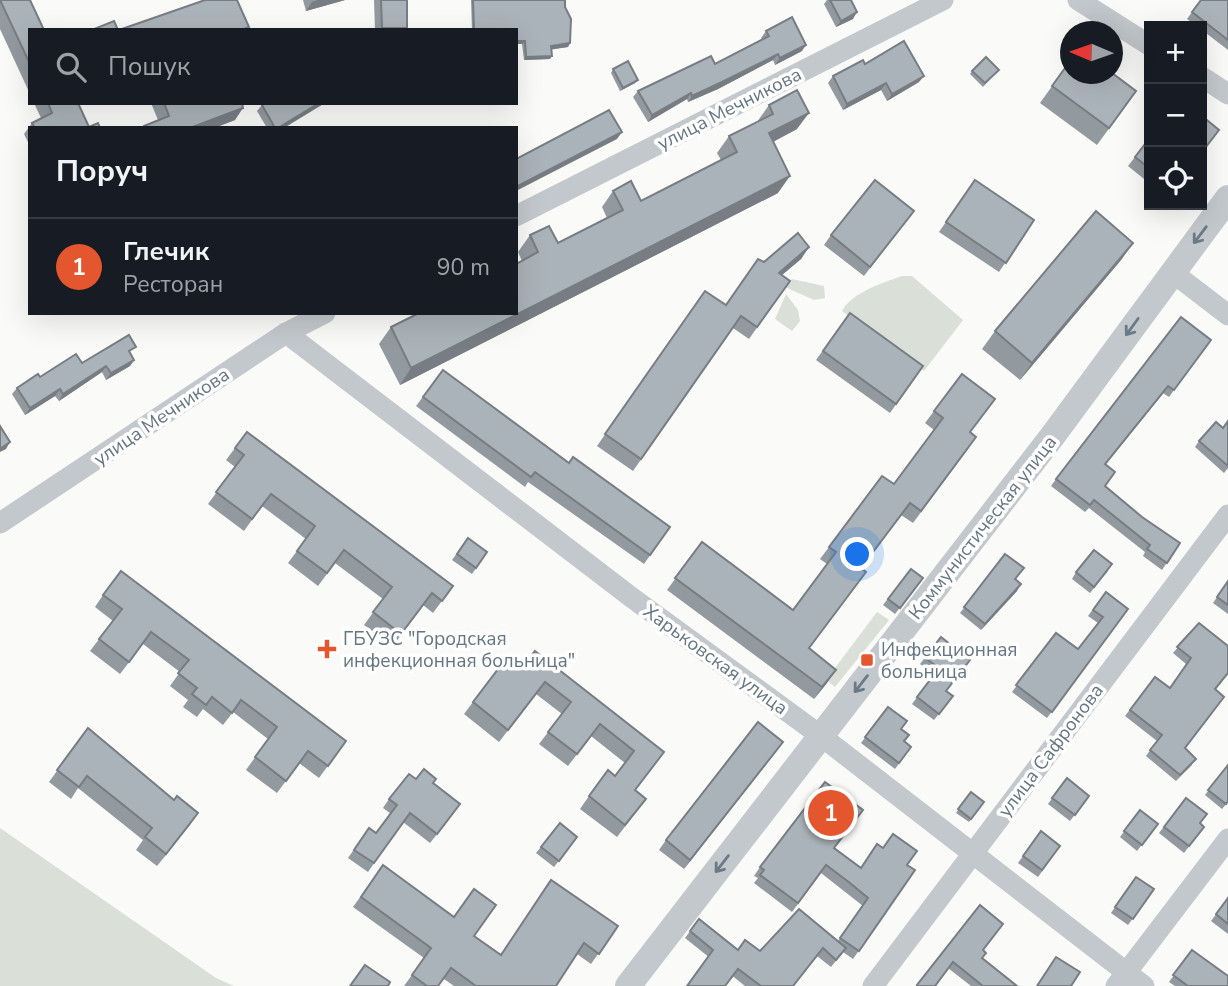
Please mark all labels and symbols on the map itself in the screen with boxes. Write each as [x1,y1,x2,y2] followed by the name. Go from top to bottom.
[1060,21,1123,84] north arrow
[653,61,806,156] street label: улица Мечникова
[1193,225,1207,244] one-way arrow
[1125,317,1139,336] one-way arrow
[89,362,235,472] street label: улица Мечникова
[903,430,1063,625] street label: Коммунистическая улица
[840,537,874,571] your location
[638,599,793,721] street label: Харьковская улица
[343,626,575,674] place label: ГБУЗС "Городская инфекционная больница"
[881,637,1018,685] place label: Инфекционная больница
[317,639,337,659] marker: ГБУЗС "Городская инфекционная больница"
[859,652,875,668] marker: Инфекционная больница
[854,674,869,693] one-way arrow
[992,679,1109,822] street label: улица Сафронова
[808,787,854,839] pin: 1
[715,855,730,873] one-way arrow

